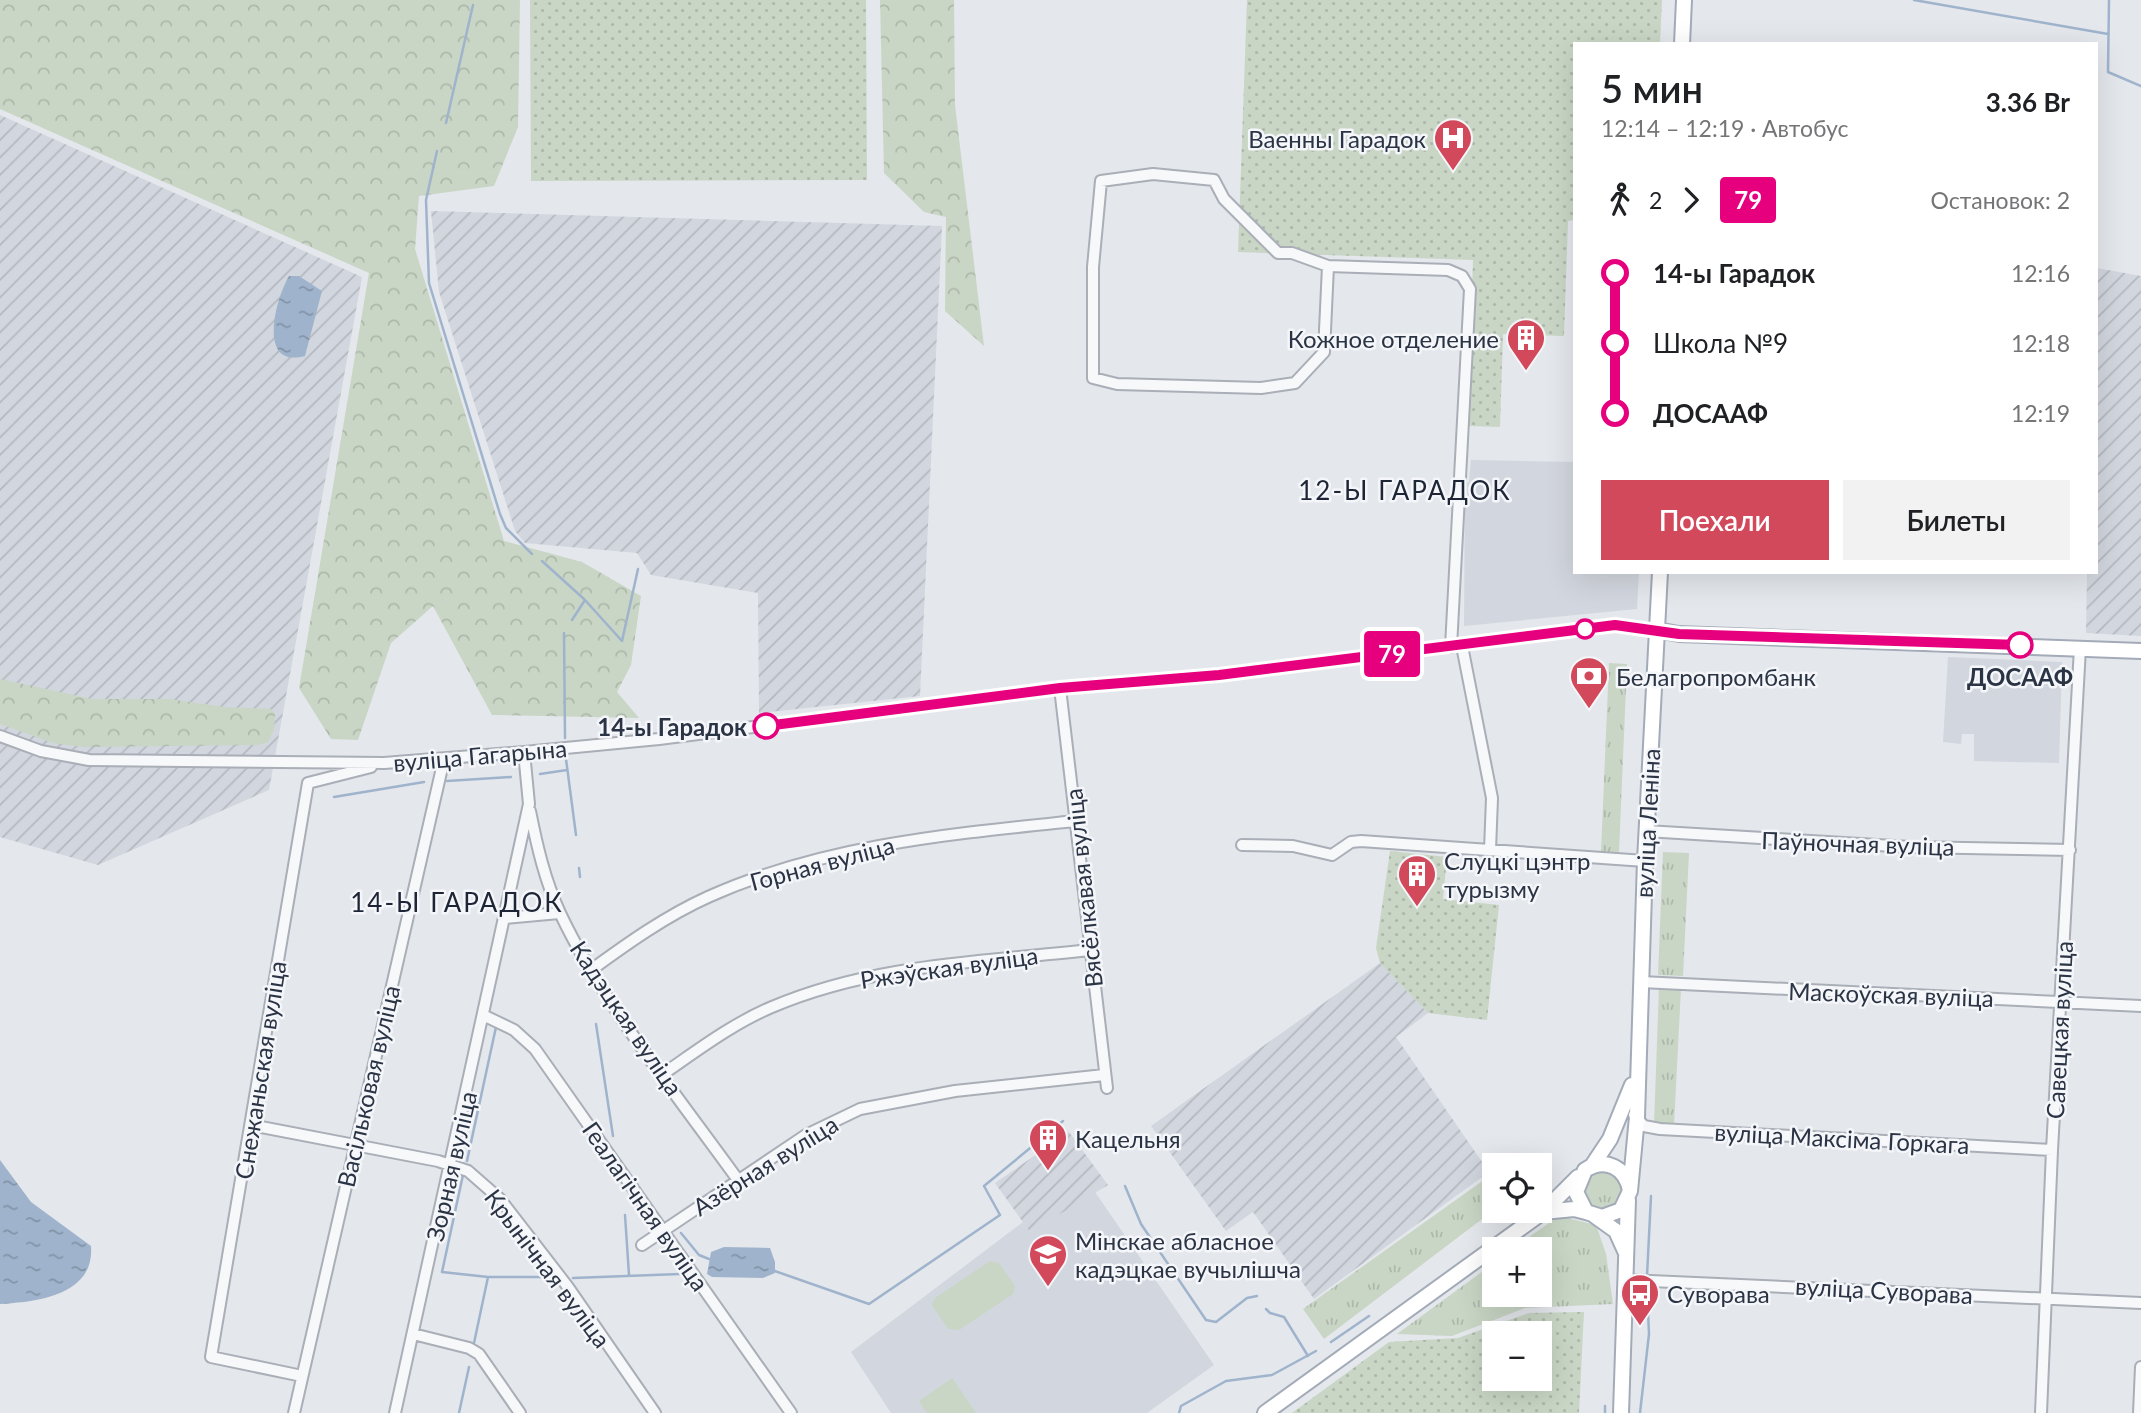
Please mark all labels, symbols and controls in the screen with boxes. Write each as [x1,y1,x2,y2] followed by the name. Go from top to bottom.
[1601,65,1703,111] text: 5 мин
[1986,86,2070,118] text: 3.36 Br
[1601,114,1849,142] text: 12:14 – 12:19 · Автобус
[1432,117,1474,172] hospital icon: Ваенны Гарадок
[1248,124,1427,153] place label: Ваенны Гарадок
[1601,181,1639,219] icon: walk
[1672,181,1710,219] icon: forward
[1734,185,1762,214] text: 79
[1649,186,1662,214] text: 2
[1930,186,2070,214] text: Остановок: 2
[1653,257,1815,289] text: 14-ы Гарадок
[2011,259,2070,287] text: 12:16
[1505,317,1547,372] building icon: Кожное отделение
[1288,324,1499,353] place label: Кожное отделение
[1653,327,1788,359] text: Школа №9
[2011,329,2070,357] text: 12:18
[1653,397,1768,429] text: ДОСААФ
[2011,399,2070,427] text: 12:19
[1298,474,1512,506] district label: 12-Ы ГАРАДОК
[1601,480,1829,560] button: Поехали
[1843,480,2070,560] button: Билеты
[1575,619,1595,639] unlabelled marker
[1360,631,1424,677] line badge: 79
[2007,632,2033,658] marker: ДОСААФ
[1378,639,1406,668] text: 79
[1568,655,1610,710] bank icon: Белагропромбанк
[1616,662,1816,691] place label: Белагропромбанк
[1967,662,2073,691] place label: ДОСААФ
[597,712,747,741] place label: 14-ы Гарадок
[753,713,779,739] marker: 14-ы Гарадок
[392,733,568,777] street label: вуліца Гагарына
[1629,748,1665,898] street label: вуліца Леніна
[1058,787,1108,989] street label: Вясёлкавая вуліца
[1761,825,1955,861] street label: Паўночная вуліца
[747,830,897,896] street label: Горная вуліца
[1444,846,1590,903] place label: Слуцкі цэнтр турызму
[1396,853,1438,908] building icon: Слуцкі цэнтр турызму
[350,886,564,918] district label: 14-Ы ГАРАДОК
[565,935,689,1101] street label: Кадэцкая вуліца
[858,940,1040,994] street label: Ржэўская вуліца
[2040,940,2078,1120] street label: Савецкая вуліца
[228,959,292,1181] street label: Снежаньская вуліца
[1788,976,1994,1012] street label: Маскоўская вуліца
[331,982,405,1190] street label: Васільковая вуліца
[420,1088,482,1244] street label: Зорная вуліца
[687,1109,843,1221] street label: Азёрная вуліца
[577,1116,715,1296] street label: Геалагічная вуліца
[1027,1117,1069,1172] building icon: Кацельня
[1714,1117,1970,1159] street label: вуліца Максіма Горкага
[1075,1124,1181,1153] place label: Кацельня
[1482,1153,1552,1391] map controls
[1482,1153,1552,1223] button: locate
[479,1183,617,1353] street label: Крынічная вуліца
[1075,1226,1301,1283] place label: Мінскае абласное кадэцкае вучылішча
[1027,1233,1069,1288] school or university icon: Мінскае абласное кадэцкае вучылішча
[1482,1237,1552,1307] button: +
[1794,1271,1974,1309] street label: вуліца Суворава
[1619,1272,1661,1327] bus stop icon: Суворава
[1667,1279,1770,1308] place label: Суворава
[1482,1321,1552,1391] button: −

